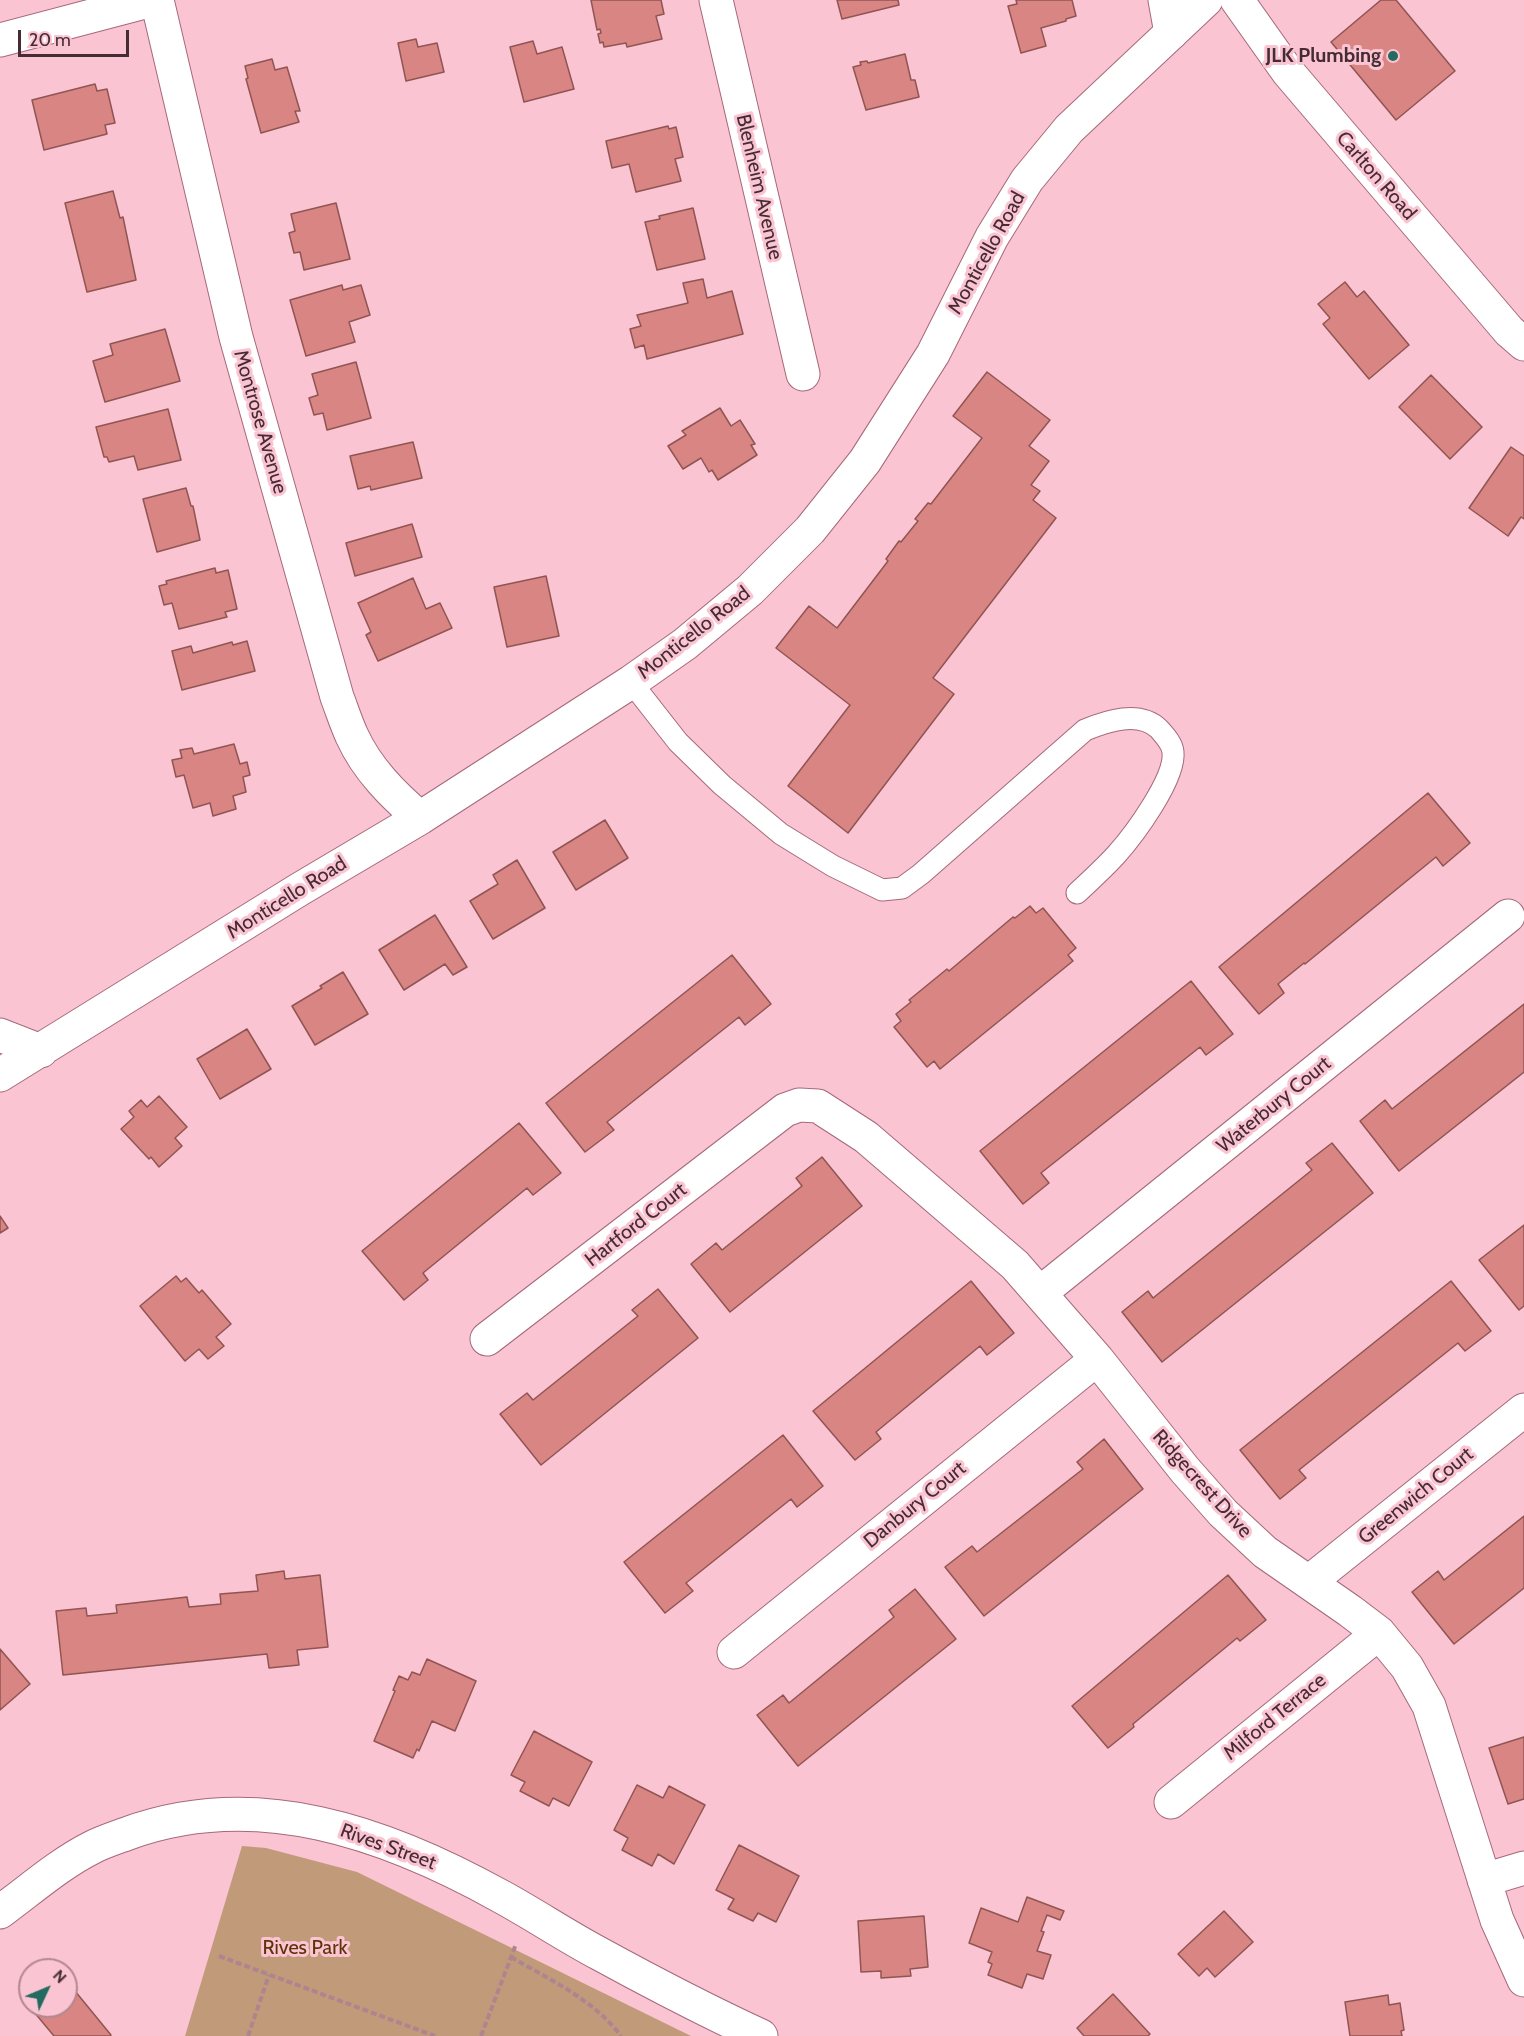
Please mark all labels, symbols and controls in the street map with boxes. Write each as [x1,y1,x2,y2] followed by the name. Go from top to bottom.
[21,18,132,56] scale bar
[29,29,71,51] text: 20 m
[1266,44,1381,68] place label: JLK Plumbing
[1386,49,1400,63] marker: JLK Plumbing
[731,112,787,262] street label: Blenheim Avenue
[1331,127,1421,225] street label: Carlton Road
[943,188,1031,318] street label: Monticello Road
[228,347,292,497] street label: Montrose Avenue
[633,582,755,684] street label: Monticello Road
[223,852,351,944] street label: Monticello Road
[1212,1052,1336,1158] street label: Waterbury Court
[580,1178,692,1272] street label: Hartford Court
[1147,1425,1257,1543] street label: Ridgecrest Drive
[1354,1442,1478,1550] street label: Greenwich Court
[859,1457,971,1553] street label: Danbury Court
[1219,1668,1331,1766] street label: Milford Terrace
[337,1819,439,1875] street label: Rives Street
[263,1936,347,1960] park label: Rives Park
[18,1958,78,2018] north arrow
[49,1966,71,1987] text: N

